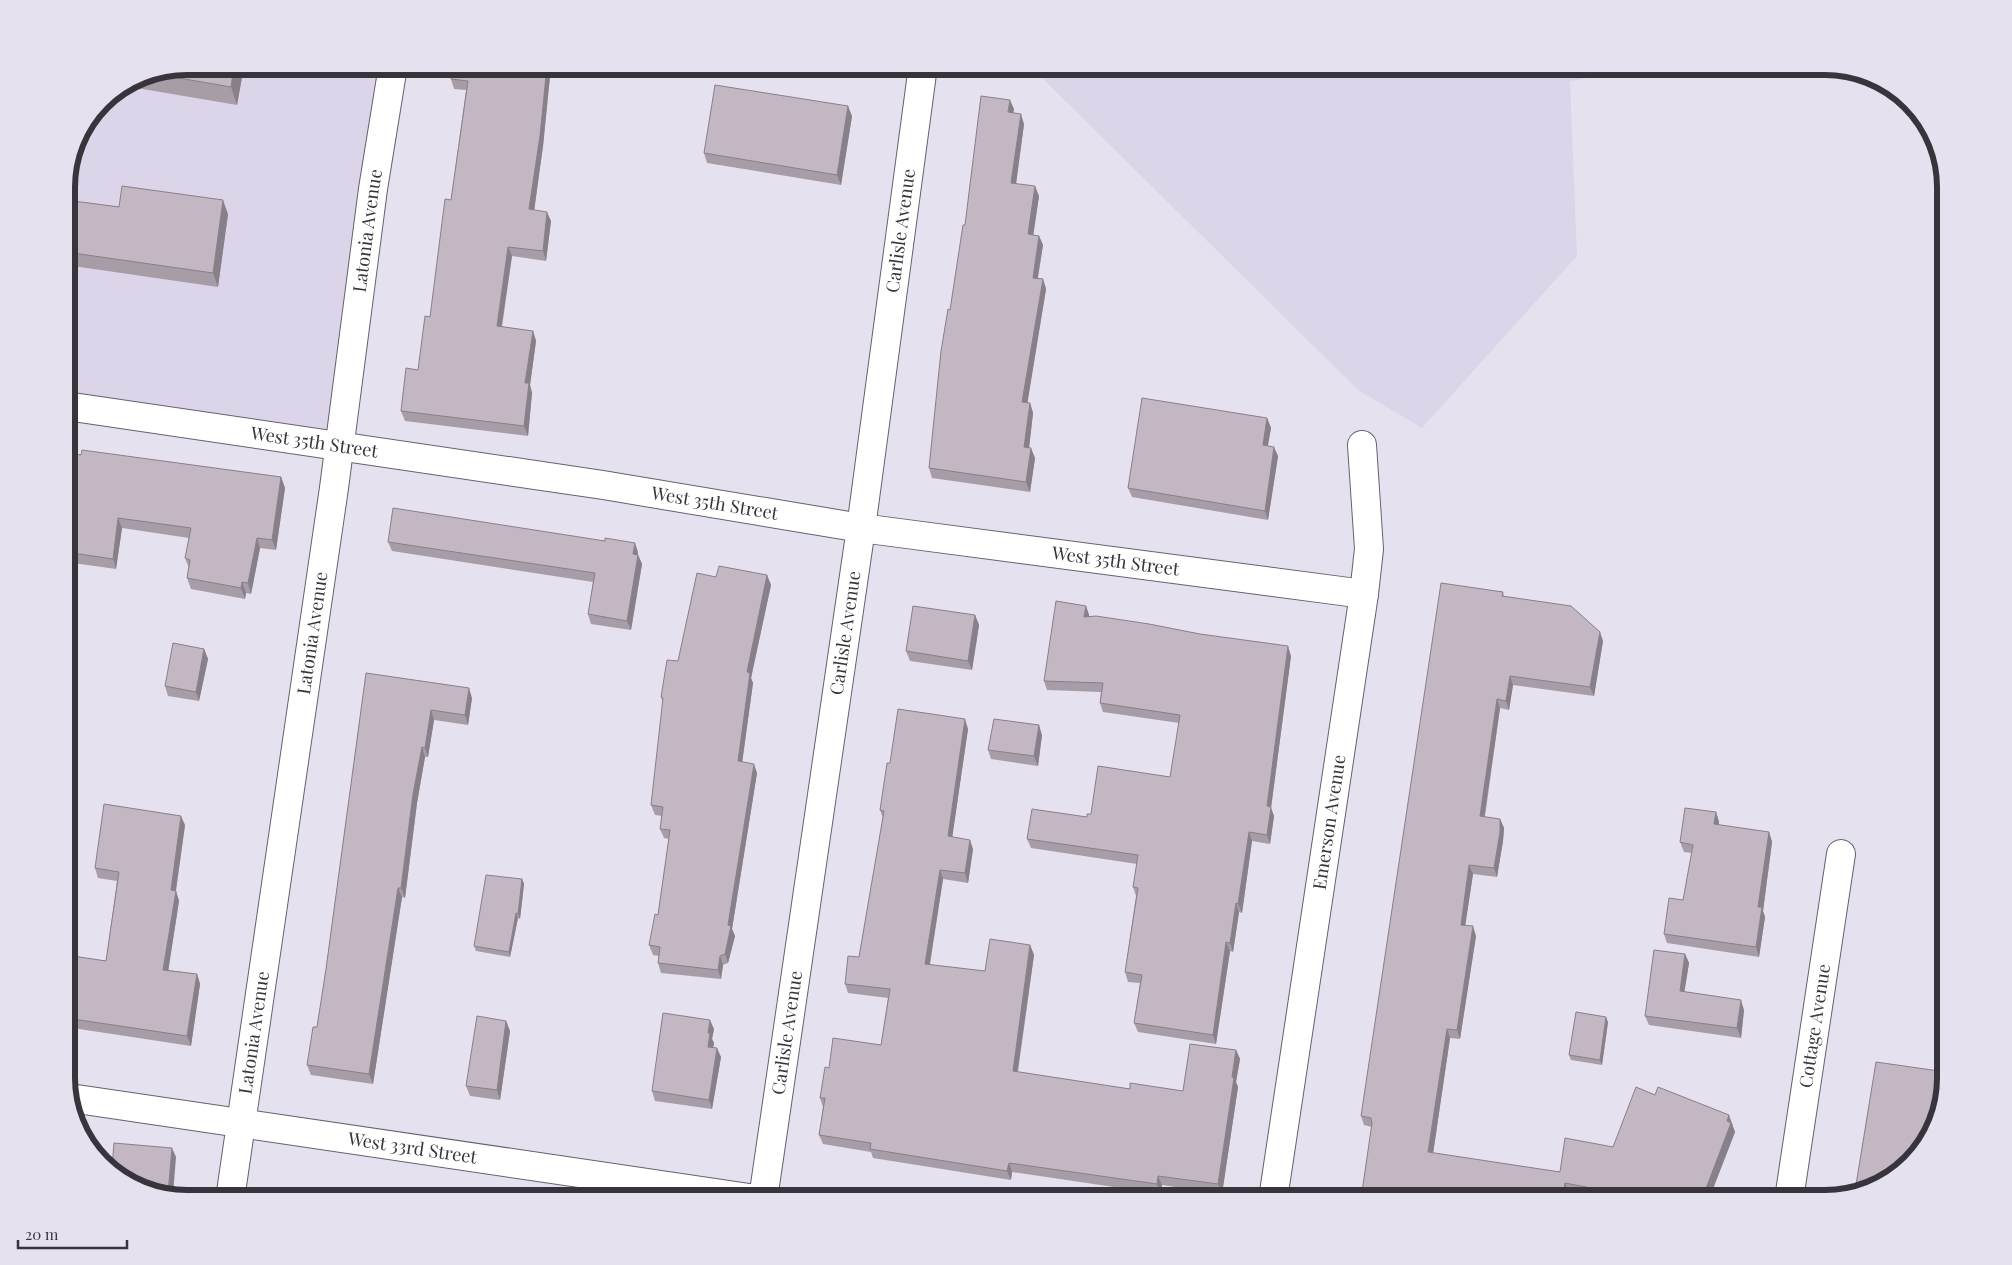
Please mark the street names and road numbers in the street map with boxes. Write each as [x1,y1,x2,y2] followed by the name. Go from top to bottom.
[347,167,387,294] street label: Latonia Avenue
[880,167,920,294] street label: Carlisle Avenue
[248,420,380,463] street label: West 35th Street
[649,480,781,525] street label: West 35th Street
[1050,540,1181,581] street label: West 35th Street
[824,569,866,696] street label: Carlisle Avenue
[291,570,333,696] street label: Latonia Avenue
[1307,753,1351,891] street label: Emerson Avenue
[1793,962,1835,1089] street label: Cottage Avenue
[765,969,807,1096] street label: Carlisle Avenue
[232,970,274,1096] street label: Latonia Avenue
[345,1126,479,1169] street label: West 33rd Street

